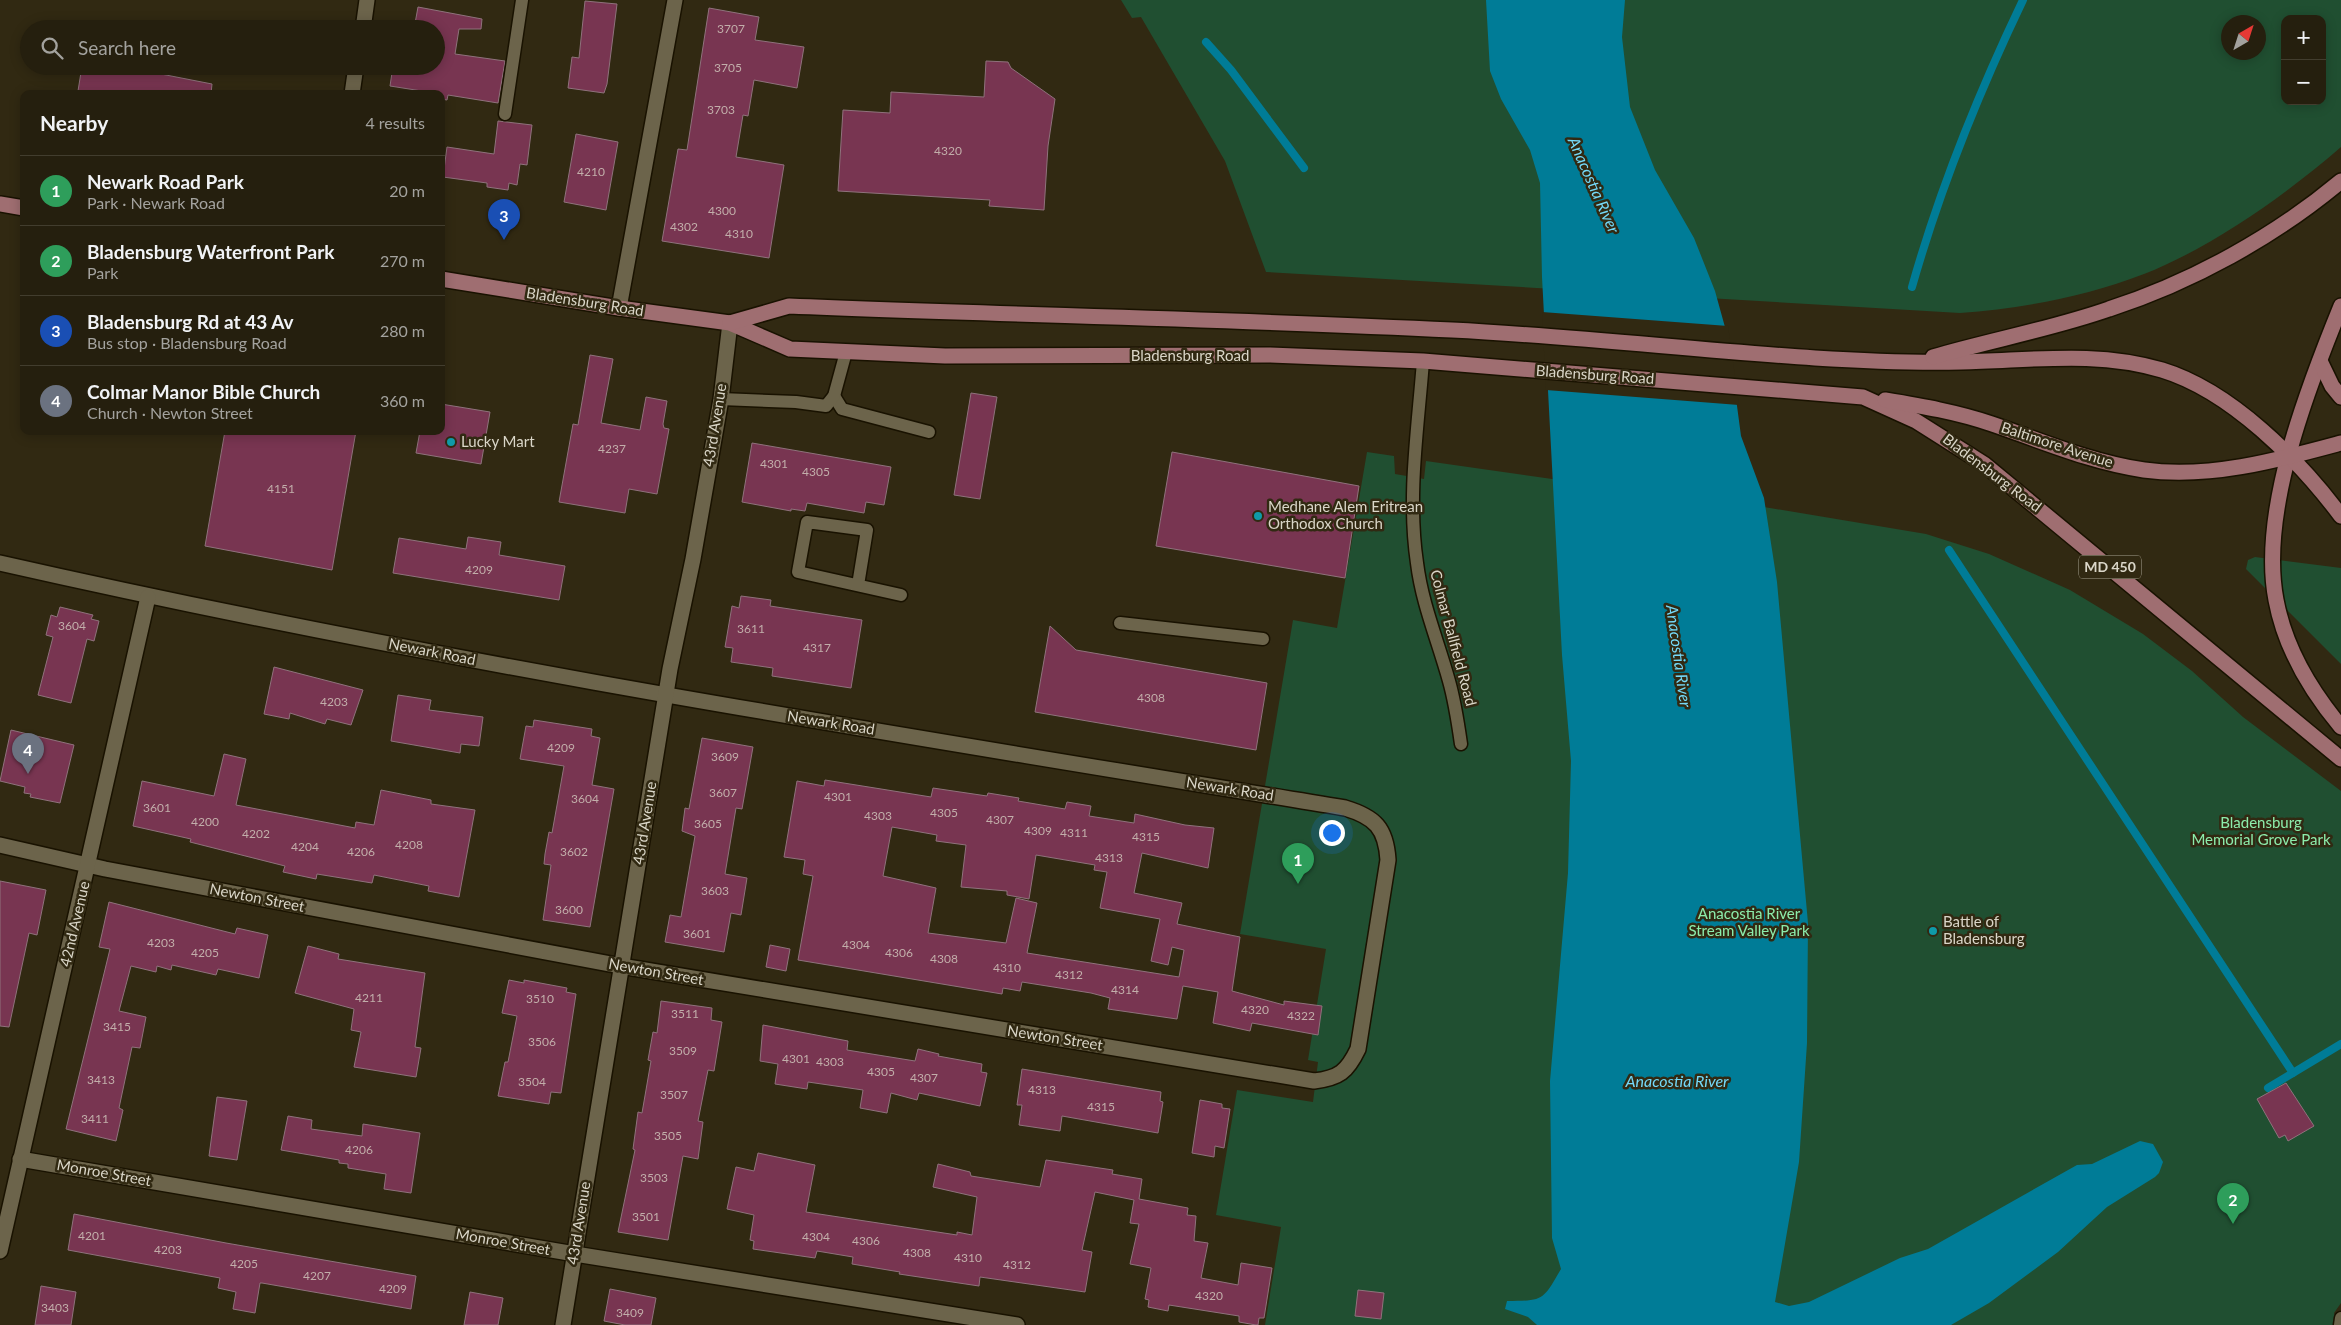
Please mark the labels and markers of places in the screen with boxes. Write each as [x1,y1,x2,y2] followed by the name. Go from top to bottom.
[488,199,520,240] pin: 3
[461,432,535,450] place label: Lucky Mart
[445,436,457,448] marker: Lucky Mart
[1268,497,1423,532] place label: Medhane Alem Eritrean Orthodox Church
[1252,510,1264,522] marker: Medhane Alem Eritrean Orthodox Church
[12,733,44,774] pin: 4
[1282,843,1314,884] pin: 1
[1943,912,2025,947] place label: Battle of Bladensburg
[1927,925,1939,937] marker: Battle of Bladensburg
[2217,1183,2249,1224] pin: 2

